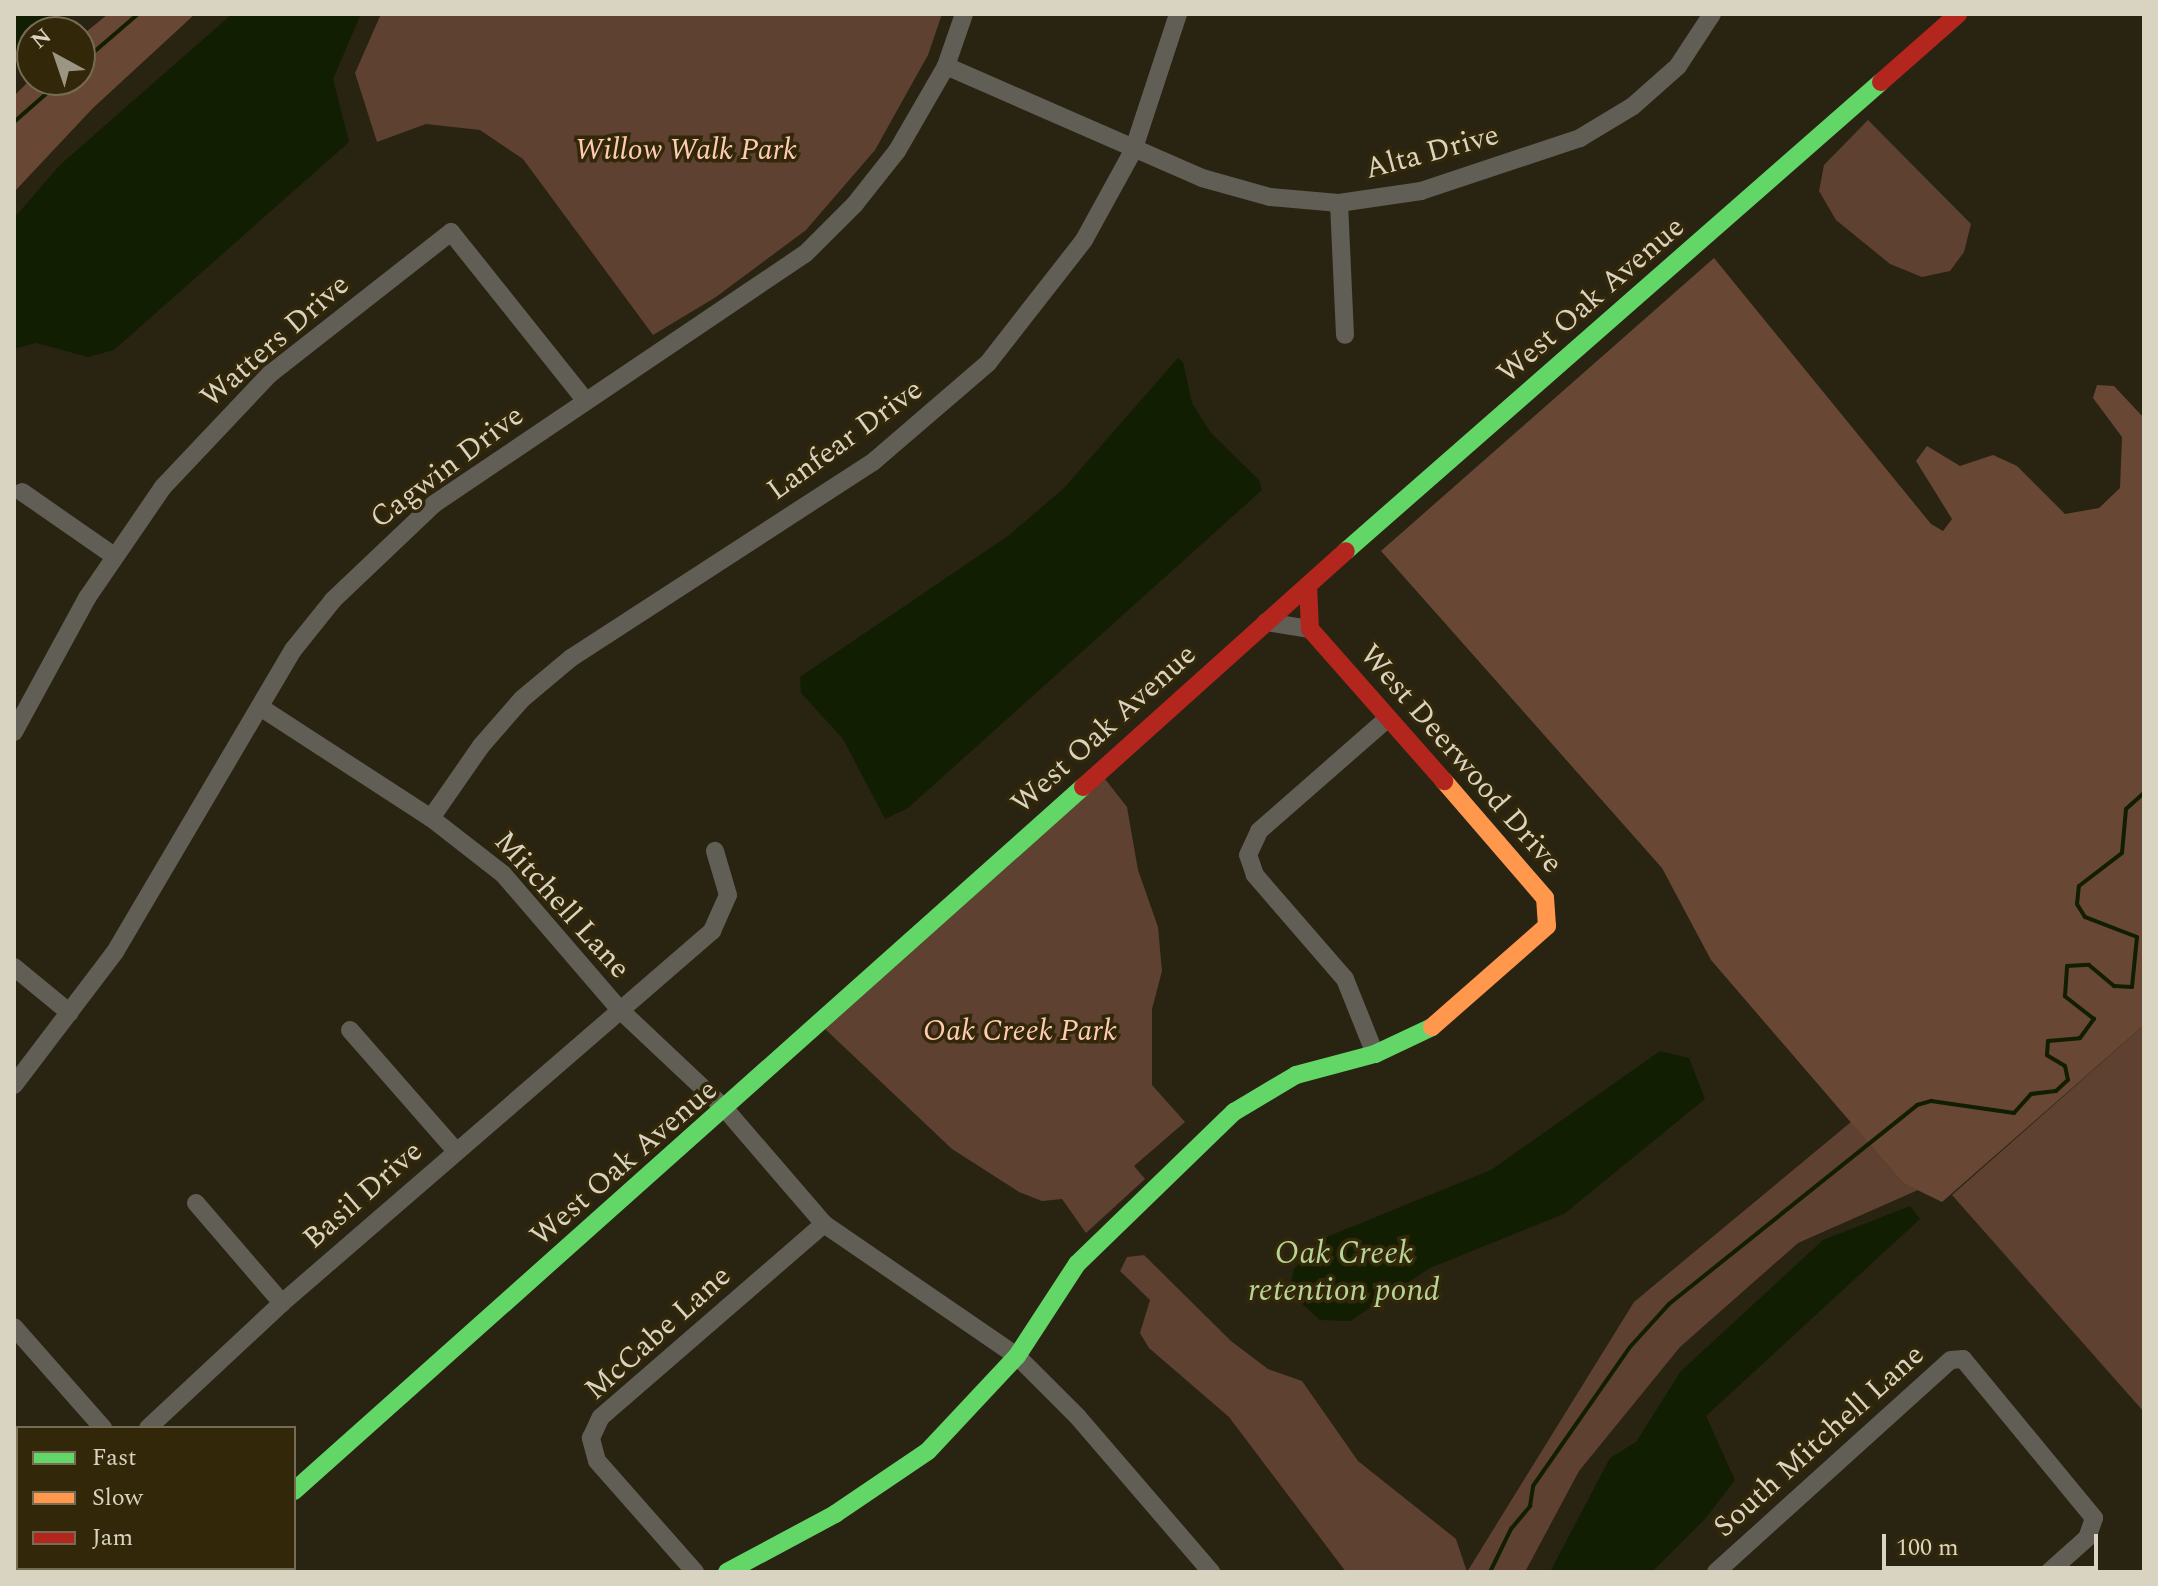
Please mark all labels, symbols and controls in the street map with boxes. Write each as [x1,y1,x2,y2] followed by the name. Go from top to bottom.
[16,16,96,96] north arrow
[24,20,59,57] text: N
[1361,117,1503,187] street label: Alta Drive
[575,132,797,168] park label: Willow Walk Park
[1490,209,1692,391] street label: West Oak Avenue
[193,267,357,415] street label: Watters Drive
[760,372,930,508] street label: Lanfear Drive
[363,398,531,536] street label: Cagwin Drive
[1004,637,1204,821] street label: West Oak Avenue
[1352,637,1570,881] street label: West Deerwood Drive
[486,824,638,986] street label: Mitchell Lane
[923,1013,1117,1049] park label: Oak Creek Park
[523,1072,725,1254] street label: West Oak Avenue
[296,1133,430,1257] street label: Basil Drive
[1248,1236,1440,1311] water label: Oak Creek retention pond
[578,1258,738,1408] street label: McCabe Lane
[1706,1337,1932,1545] street label: South Mitchell Lane
[16,1426,296,1570] legend
[92,1440,137,1476] text: Fast
[92,1480,143,1516] text: Slow
[1886,1518,2102,1568] scale bar
[92,1520,133,1556] text: Jam
[1896,1530,1959,1566] text: 100 m

